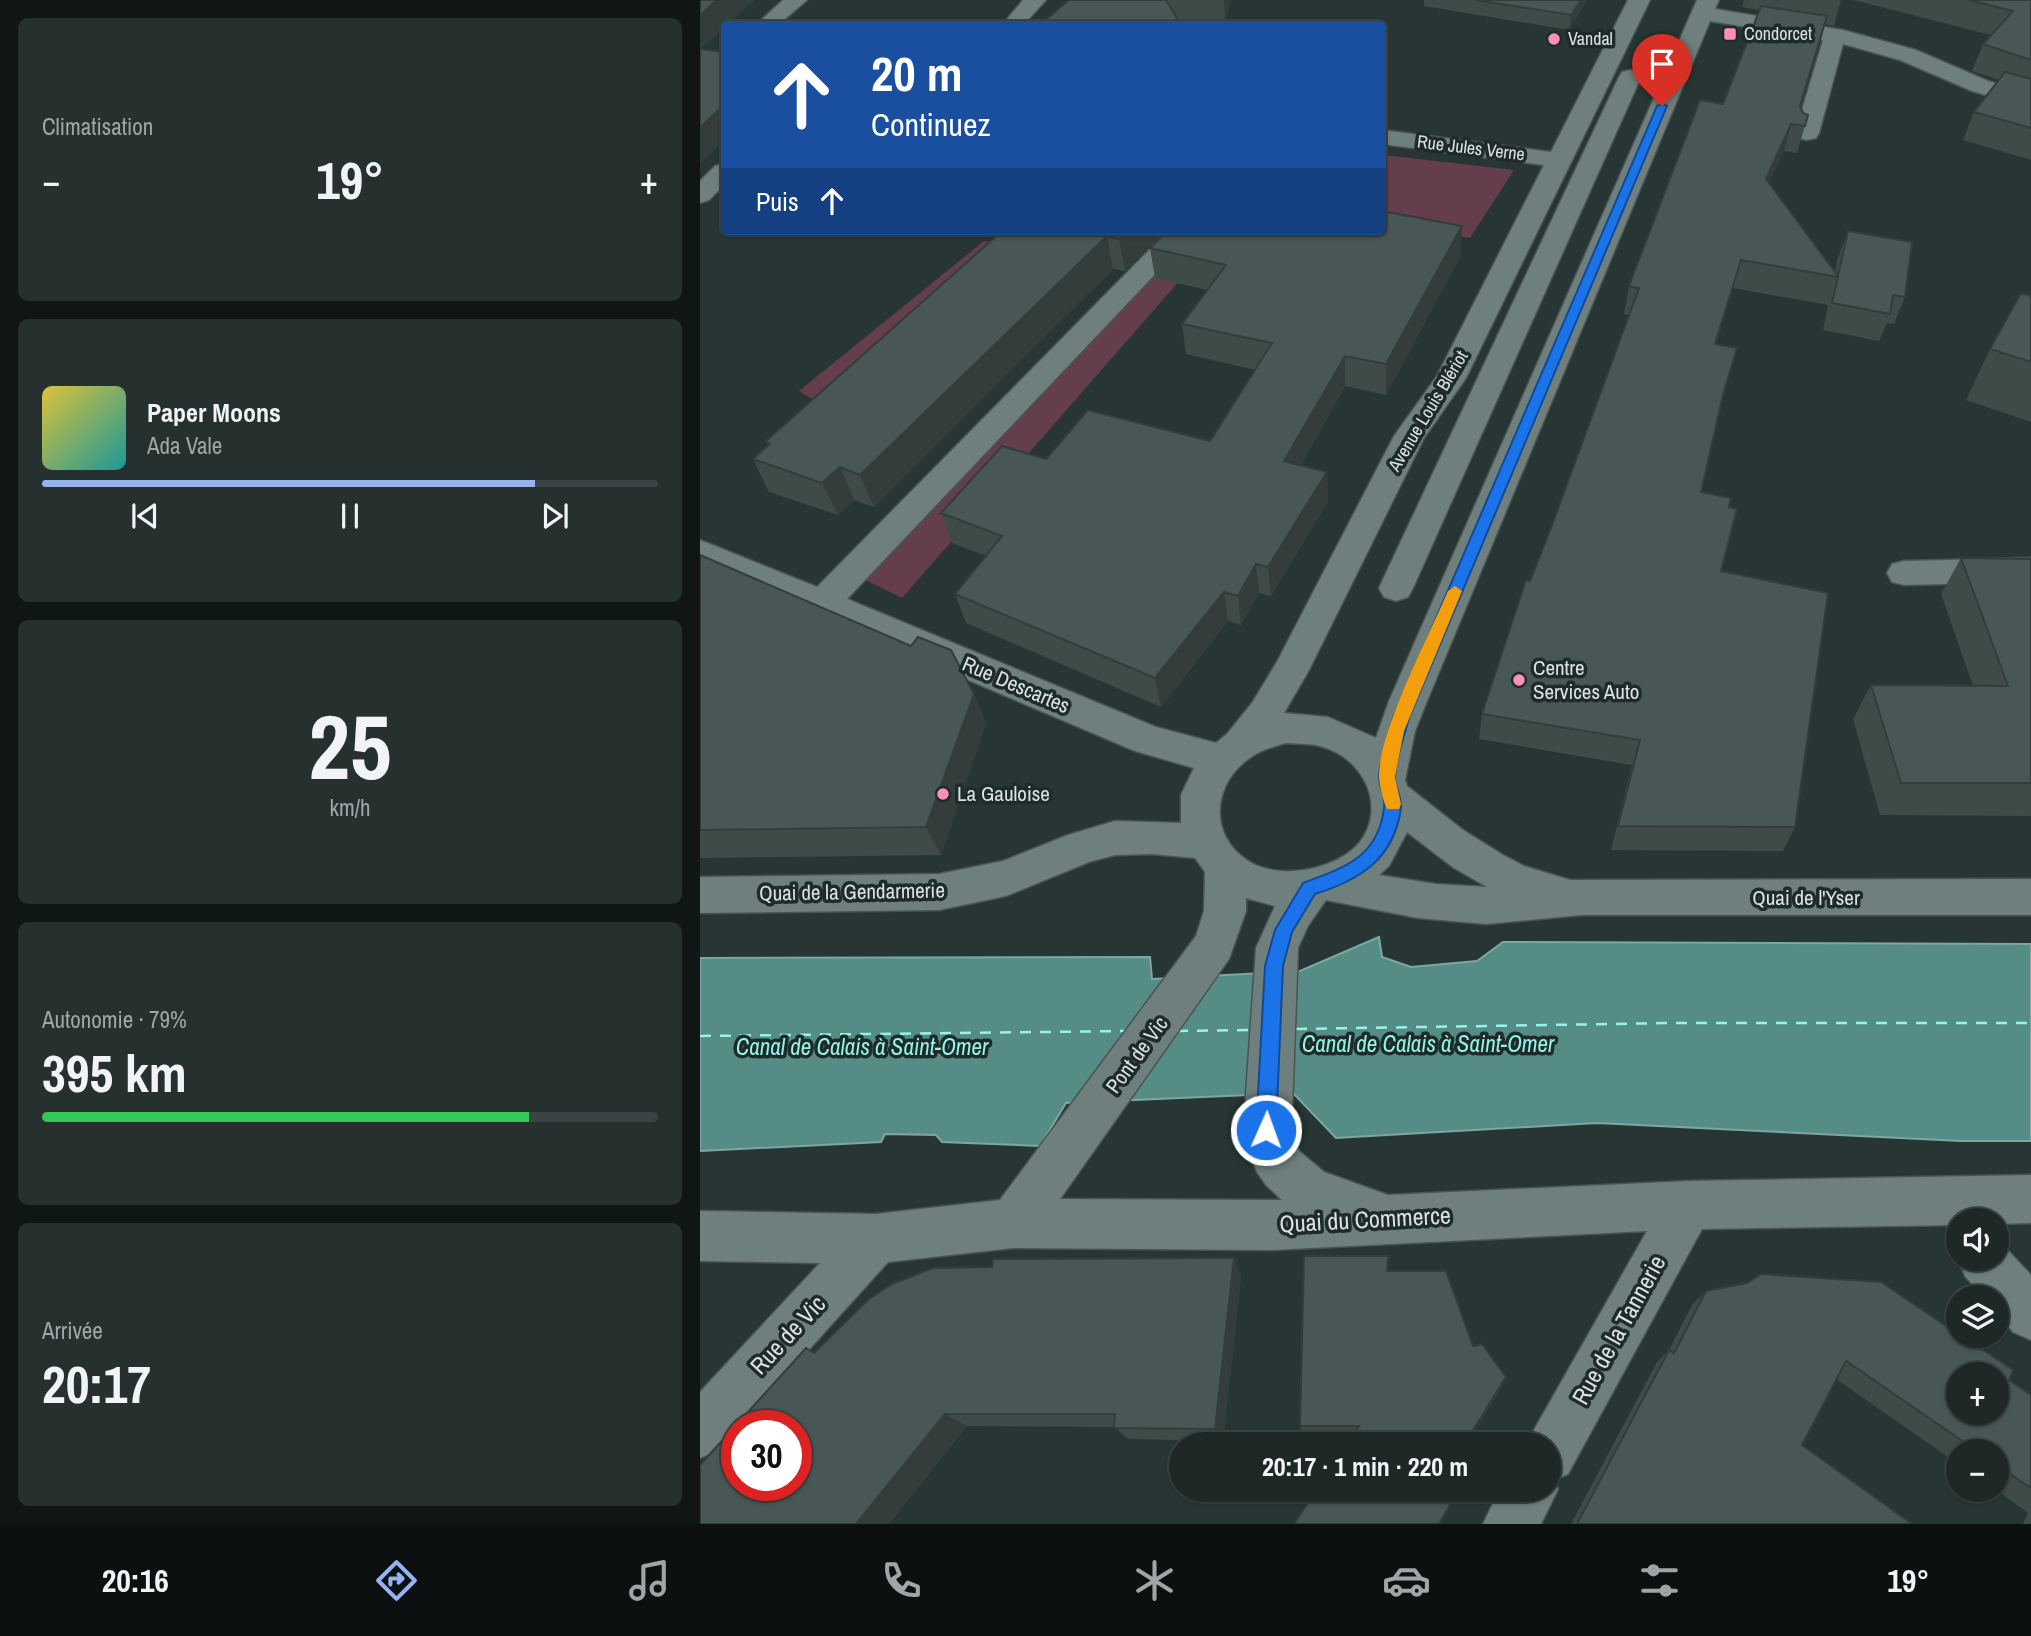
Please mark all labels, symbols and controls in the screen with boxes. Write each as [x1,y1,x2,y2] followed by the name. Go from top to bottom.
[1744,21,1812,46] place label: Condorcet
[1568,26,1613,51] place label: Vandal
[1722,26,1738,42] marker: Condorcet
[1546,31,1562,47] marker: Vandal
[1632,34,1692,106] pin
[871,40,963,106] text: 20 m
[1643,45,1681,83] icon: arrive
[756,49,847,140] icon: ahead
[871,103,991,146] text: Continuez
[42,111,153,142] text: Climatisation
[1416,128,1526,167] street label: Rue Jules Verne
[316,145,384,215] text: 19°
[42,155,60,206] text: −
[640,155,658,206] text: +
[813,182,851,220] icon: ahead
[756,184,799,219] text: Puis
[1381,346,1474,477] street label: Avenue Louis Blériot
[147,395,281,430] text: Paper Moons
[147,430,222,461] text: Ada Vale
[126,497,164,535] icon: previous
[331,497,369,535] icon: pause
[536,497,574,535] icon: next
[958,649,1074,720] street label: Rue Descartes
[1533,653,1639,706] place label: Centre Services Auto
[1511,672,1527,688] marker: Centre Services Auto
[309,685,392,807] text: 25
[957,779,1050,808] place label: La Gauloise
[935,786,951,802] marker: La Gauloise
[330,792,370,823] text: km/h
[759,875,945,908] street label: Quai de la Gendarmerie
[1752,883,1860,912] street label: Quai de l'Yser
[42,1004,187,1035] text: Autonomie · 79%
[1099,1010,1174,1099] street label: Pont de Vic
[1302,1028,1555,1059] water label: Canal de Calais à Saint-Omer
[736,1031,989,1062] water label: Canal de Calais à Saint-Omer
[42,1038,187,1108] text: 395 km
[1229,1093,1303,1167] position arrow
[1278,1199,1452,1239] street label: Quai du Commerce
[1946,1208,2009,1502] map controls
[1946,1208,2009,1271] button: sound
[1564,1249,1672,1410] street label: Rue de la Tannerie
[1946,1285,2009,1348] button: layers
[742,1288,832,1381] street label: Rue de Vic
[42,1315,103,1346] text: Arrivée
[42,1349,151,1419] text: 20:17
[1946,1362,2009,1425] button: +
[721,1410,812,1501] speed limit sign: 30
[1946,1439,2009,1502] button: −
[1262,1449,1468,1484] text: 20:17 · 1 min · 220 m
[372,1556,421,1605] icon: directions
[625,1556,674,1605] icon: music
[877,1556,926,1605] icon: phone
[1130,1556,1179,1605] icon: climate
[1382,1556,1431,1605] icon: car
[1635,1556,1684,1605] icon: filters
[102,1559,169,1602] text: 20:16
[1887,1559,1929,1602] text: 19°

